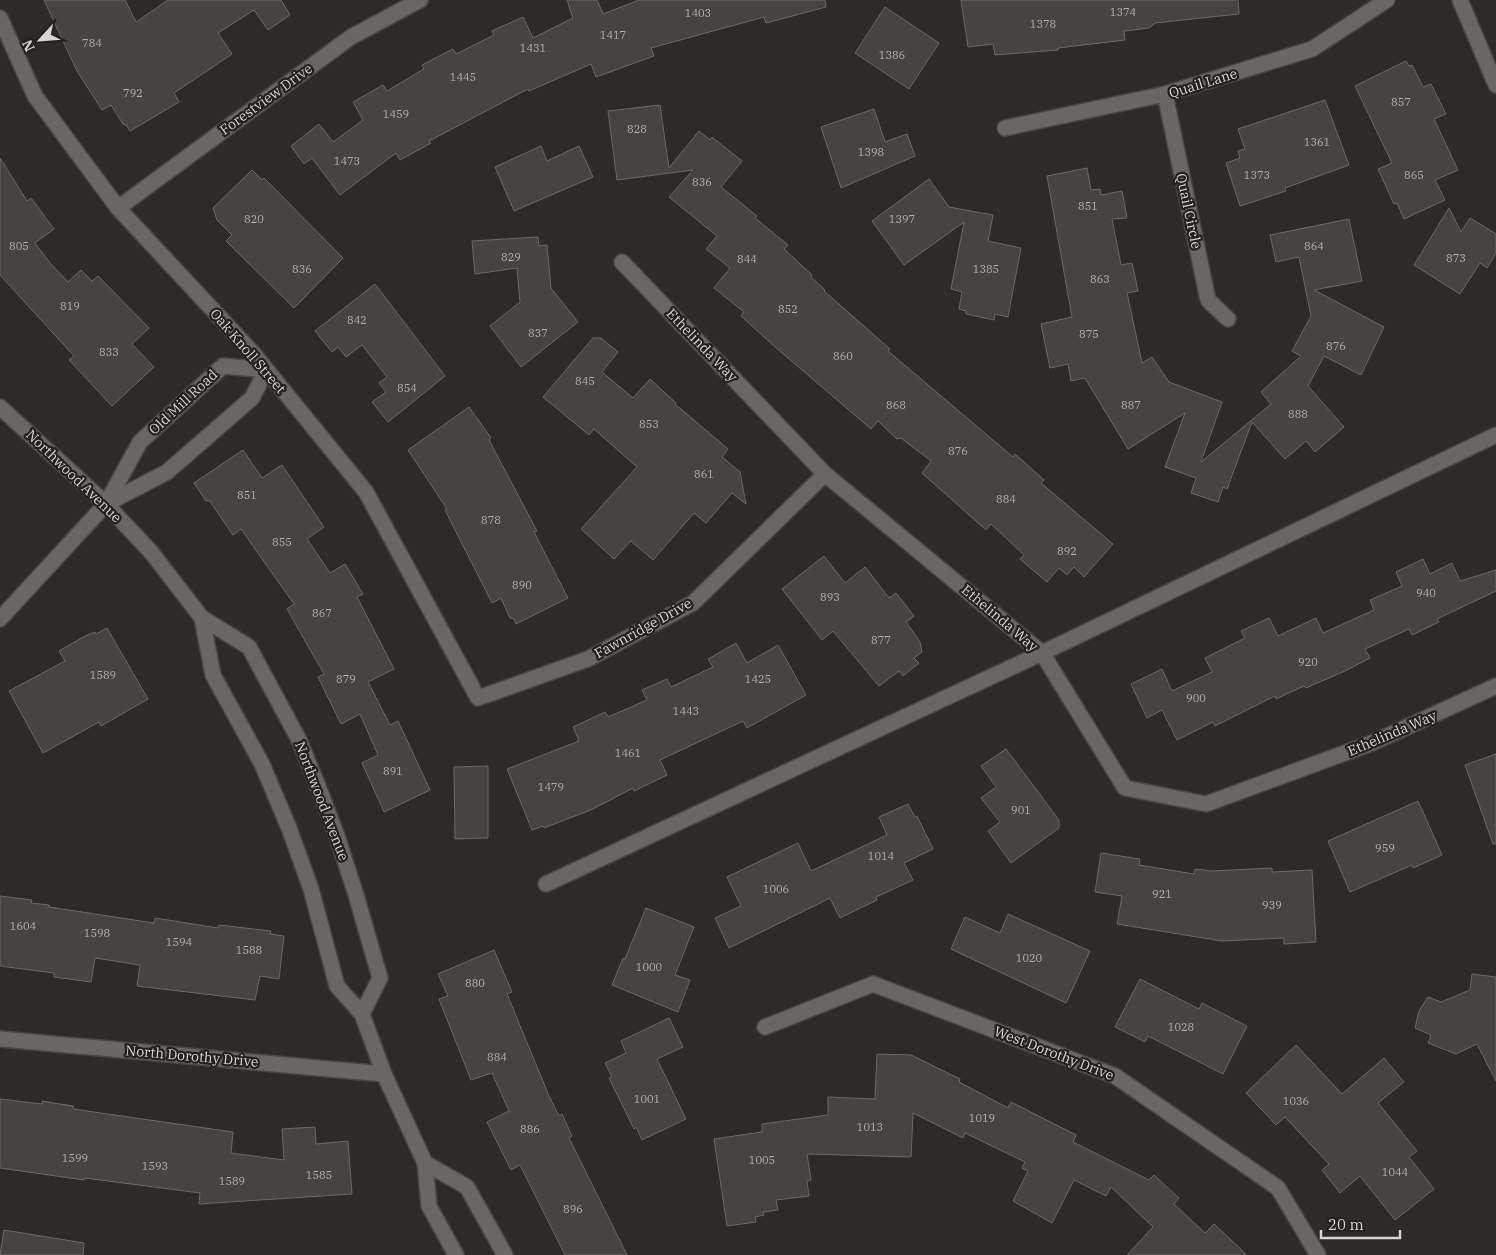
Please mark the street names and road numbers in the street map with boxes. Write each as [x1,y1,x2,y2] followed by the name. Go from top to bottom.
[216,59,316,139] street label: Forestview Drive
[1167,64,1239,102] street label: Quail Lane
[1172,172,1206,250] street label: Quail Circle
[206,305,290,397] street label: Oak Knoll Street
[663,305,742,386] street label: Ethelinda Way
[145,365,222,438] street label: Old Mill Road
[22,426,126,526] street label: Northwood Avenue
[958,581,1042,656] street label: Ethelinda Way
[591,594,695,662] street label: Fawnridge Drive
[1345,706,1440,760] street label: Ethelinda Way
[291,739,353,863] street label: Northwood Avenue
[992,1022,1116,1084] street label: West Dorothy Drive
[125,1041,259,1071] street label: North Dorothy Drive

